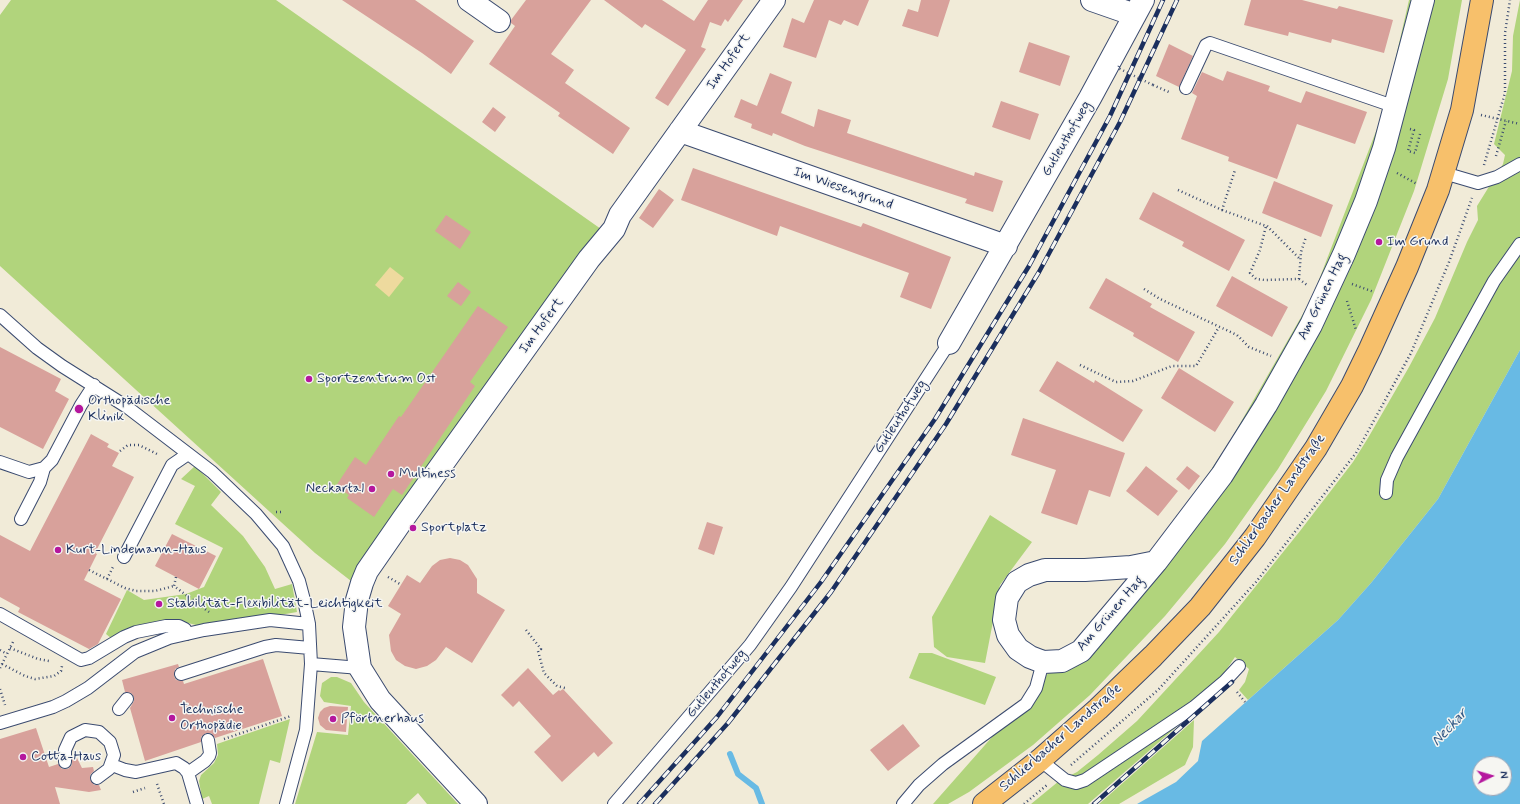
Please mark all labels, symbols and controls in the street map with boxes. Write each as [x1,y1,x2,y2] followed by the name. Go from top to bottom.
[704,31,754,93] street label: Im Hofert
[1039,98,1095,180] street label: Gutleuthofweg
[791,164,895,214] street label: Im Wiesengrund
[1387,234,1448,250] place label: Im Grund
[1374,237,1384,247] marker: Im Grund
[1295,251,1351,343] street label: Am Grünen Hag
[516,295,568,357] street label: Im Hofert
[317,371,436,387] place label: Sportzentrum Ost
[304,374,314,384] marker: Sportzentrum Ost
[871,377,931,457] street label: Gutleuthofweg
[88,393,170,426] place label: Orthopädische Klinik
[73,403,85,415] marker: Orthopädische Klinik
[1226,431,1330,569] street label: Schlierbacher Landstraße
[399,466,456,482] place label: Multiness
[386,469,396,479] marker: Multiness
[306,481,364,497] place label: Neckartal
[367,484,377,494] marker: Neckartal
[421,520,487,536] place label: Sportplatz
[408,523,418,533] marker: Sportplatz
[66,542,206,558] place label: Kurt-Lindemann-Haus
[53,545,63,555] marker: Kurt-Lindemann-Haus
[1074,573,1148,655] street label: Am Grünen Hag
[167,596,382,612] place label: Stabilität-Flexibilität-Leichtigkeit
[154,599,164,609] marker: Stabilität-Flexibilität-Leichtigkeit
[683,646,751,722] street label: Gutleuthofweg
[997,680,1125,796] street label: Schlierbacher Landstraße
[180,702,243,734] place label: Technische Orthopädie
[1428,705,1472,751] water label: Neckar
[341,711,424,727] place label: Pförtnerhaus
[167,713,177,723] marker: Technische Orthopädie
[328,714,338,724] marker: Pförtnerhaus
[31,749,101,765] place label: Cotta-Haus
[18,752,28,762] marker: Cotta-Haus
[1472,756,1512,796] north arrow
[1496,771,1510,779] text: N

